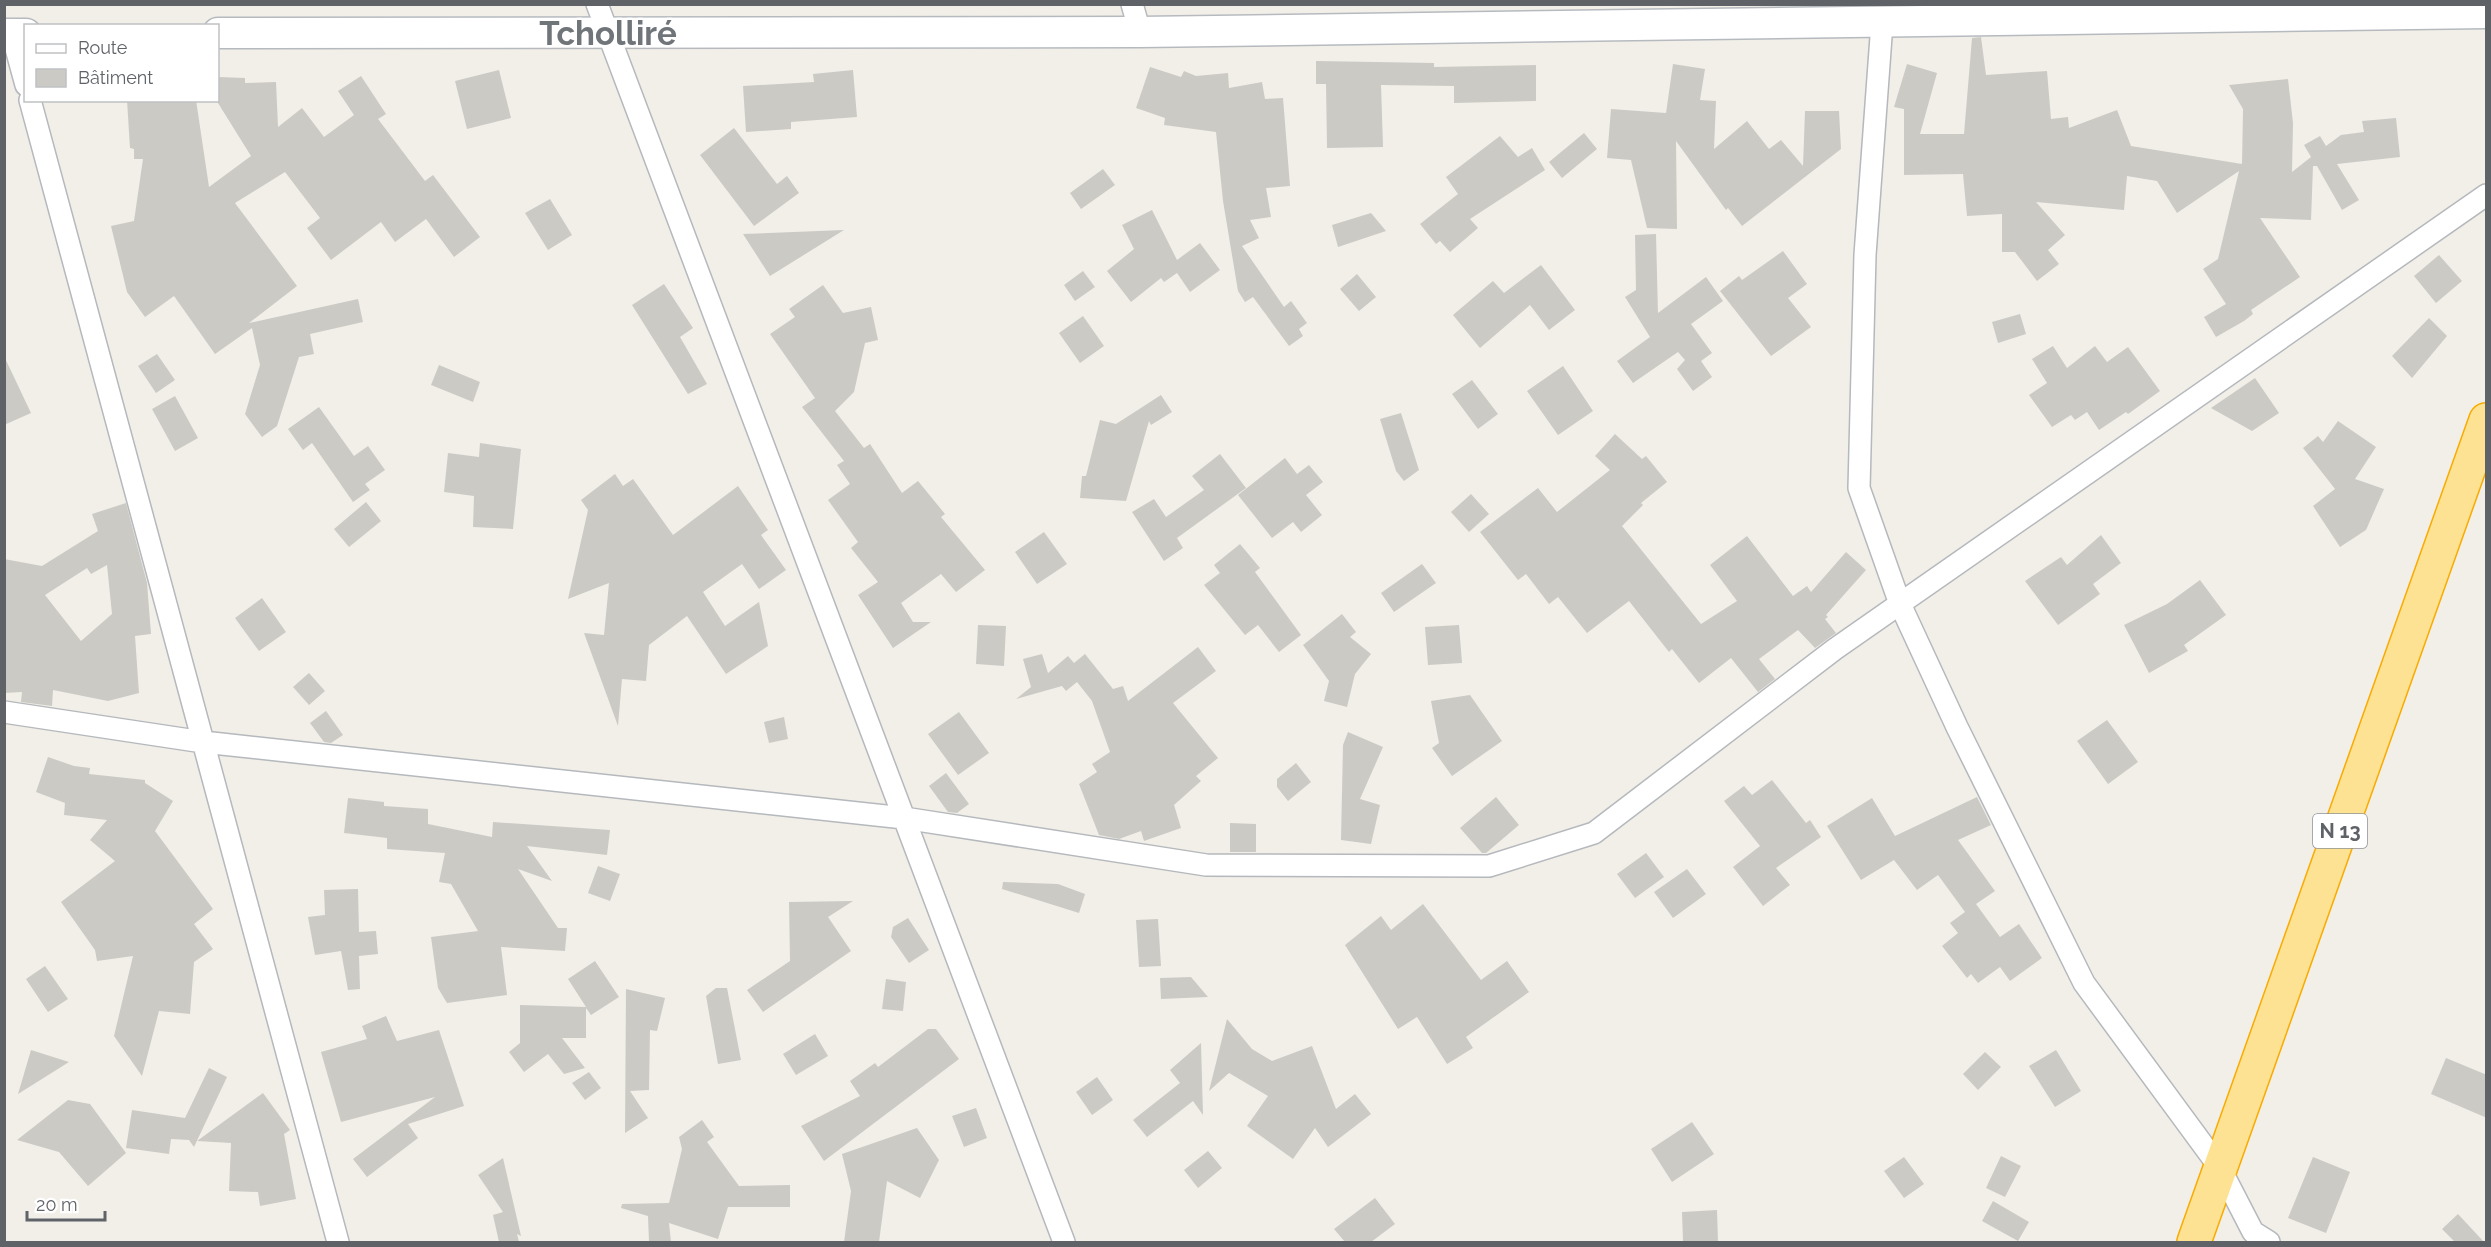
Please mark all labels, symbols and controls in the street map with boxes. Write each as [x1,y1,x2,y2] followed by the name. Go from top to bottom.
[539,14,677,53] district label: Tcholliré
[24,24,219,102] legend
[78,37,128,58] text: Route
[78,67,153,88] text: Bâtiment
[2313,814,2367,848] road number: N 13
[27,1184,105,1222] scale bar
[36,1194,78,1215] text: 20 m

